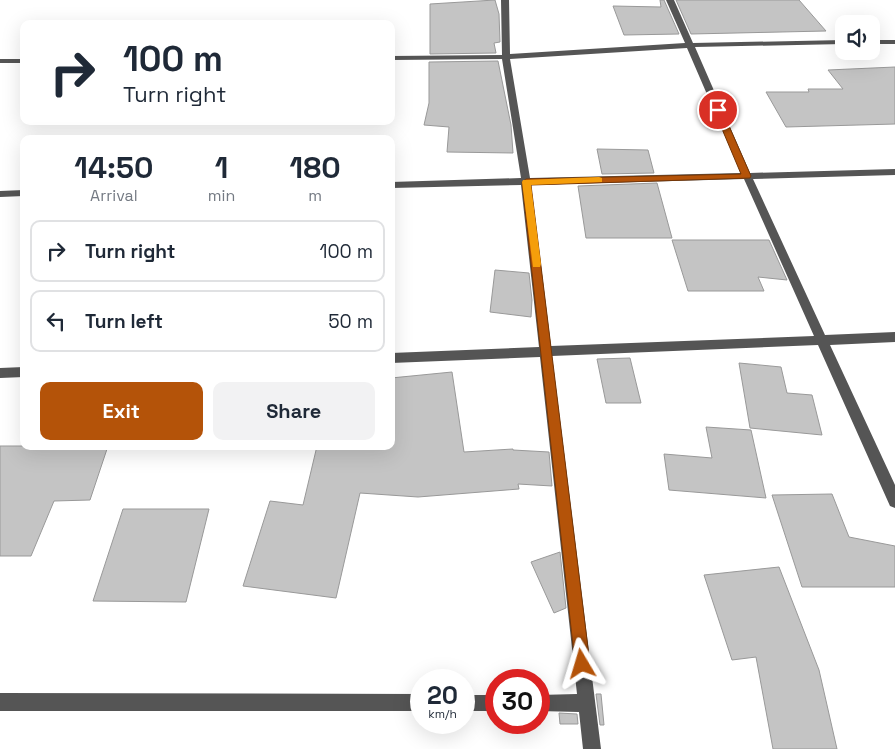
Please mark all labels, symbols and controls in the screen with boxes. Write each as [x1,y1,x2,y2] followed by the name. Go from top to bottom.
[835,15,880,60] map controls
[835,15,880,60] button: sound
[123,37,223,81] text: 100 m
[40,40,105,105] icon: right
[123,80,226,108] text: Turn right
[697,89,739,131] pin
[704,96,732,124] icon: arrive
[74,148,153,187] text: 14:50
[215,148,228,187] text: 1
[290,148,341,187] text: 180
[90,185,138,206] text: Arrival
[208,185,235,206] text: min
[308,185,322,206] text: m
[42,237,70,265] icon: right
[85,239,175,264] text: Turn right
[319,239,373,264] text: 100 m
[42,307,70,335] icon: left
[85,309,163,334] text: Turn left
[328,309,373,334] text: 50 m
[40,382,203,440] button: Exit
[213,382,375,440] button: Share
[555,637,607,689] position arrow
[485,669,550,734] speed limit sign: 30
[427,679,458,711] text: 20
[428,706,457,722] text: km/h

